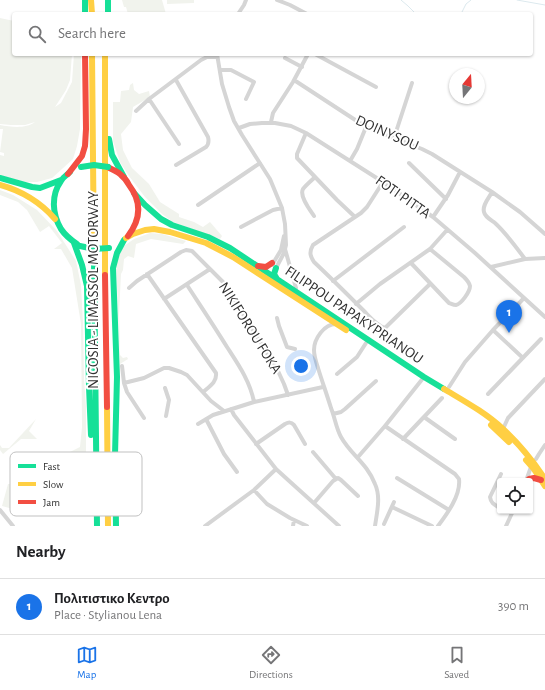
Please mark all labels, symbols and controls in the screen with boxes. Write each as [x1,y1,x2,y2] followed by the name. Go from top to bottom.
[12,12,533,56] search box
[26,23,48,45] icon: search
[58,26,126,41] text: Search here
[449,68,485,104] north arrow
[353,112,421,154] street label: DOINYSOU
[373,173,434,222] street label: FOTI PITTA
[86,191,101,389] street label: NICOSIA - LIMASSOL MOTORWAY
[282,263,426,367] street label: FILIPPOU PAPAKYPRIANOU
[216,280,284,377] street label: NIKIFOROU FOKA
[496,300,522,333] pin: 1
[291,356,311,376] your location
[10,452,142,516] legend
[43,461,61,472] text: Fast
[497,478,533,514] map controls
[497,478,533,514] button: locate
[43,479,64,490] text: Slow
[43,497,60,508] text: Jam
[16,543,66,560] text: Nearby
[54,591,170,606] text: Πολιτιστικο Κεντρο
[27,600,31,613] text: 1
[498,600,529,613] text: 390 m
[54,609,162,622] text: Place · Stylianou Lena
[76,644,98,681] tab: Map
[249,644,293,681] tab: Directions
[444,644,469,681] tab: Saved

